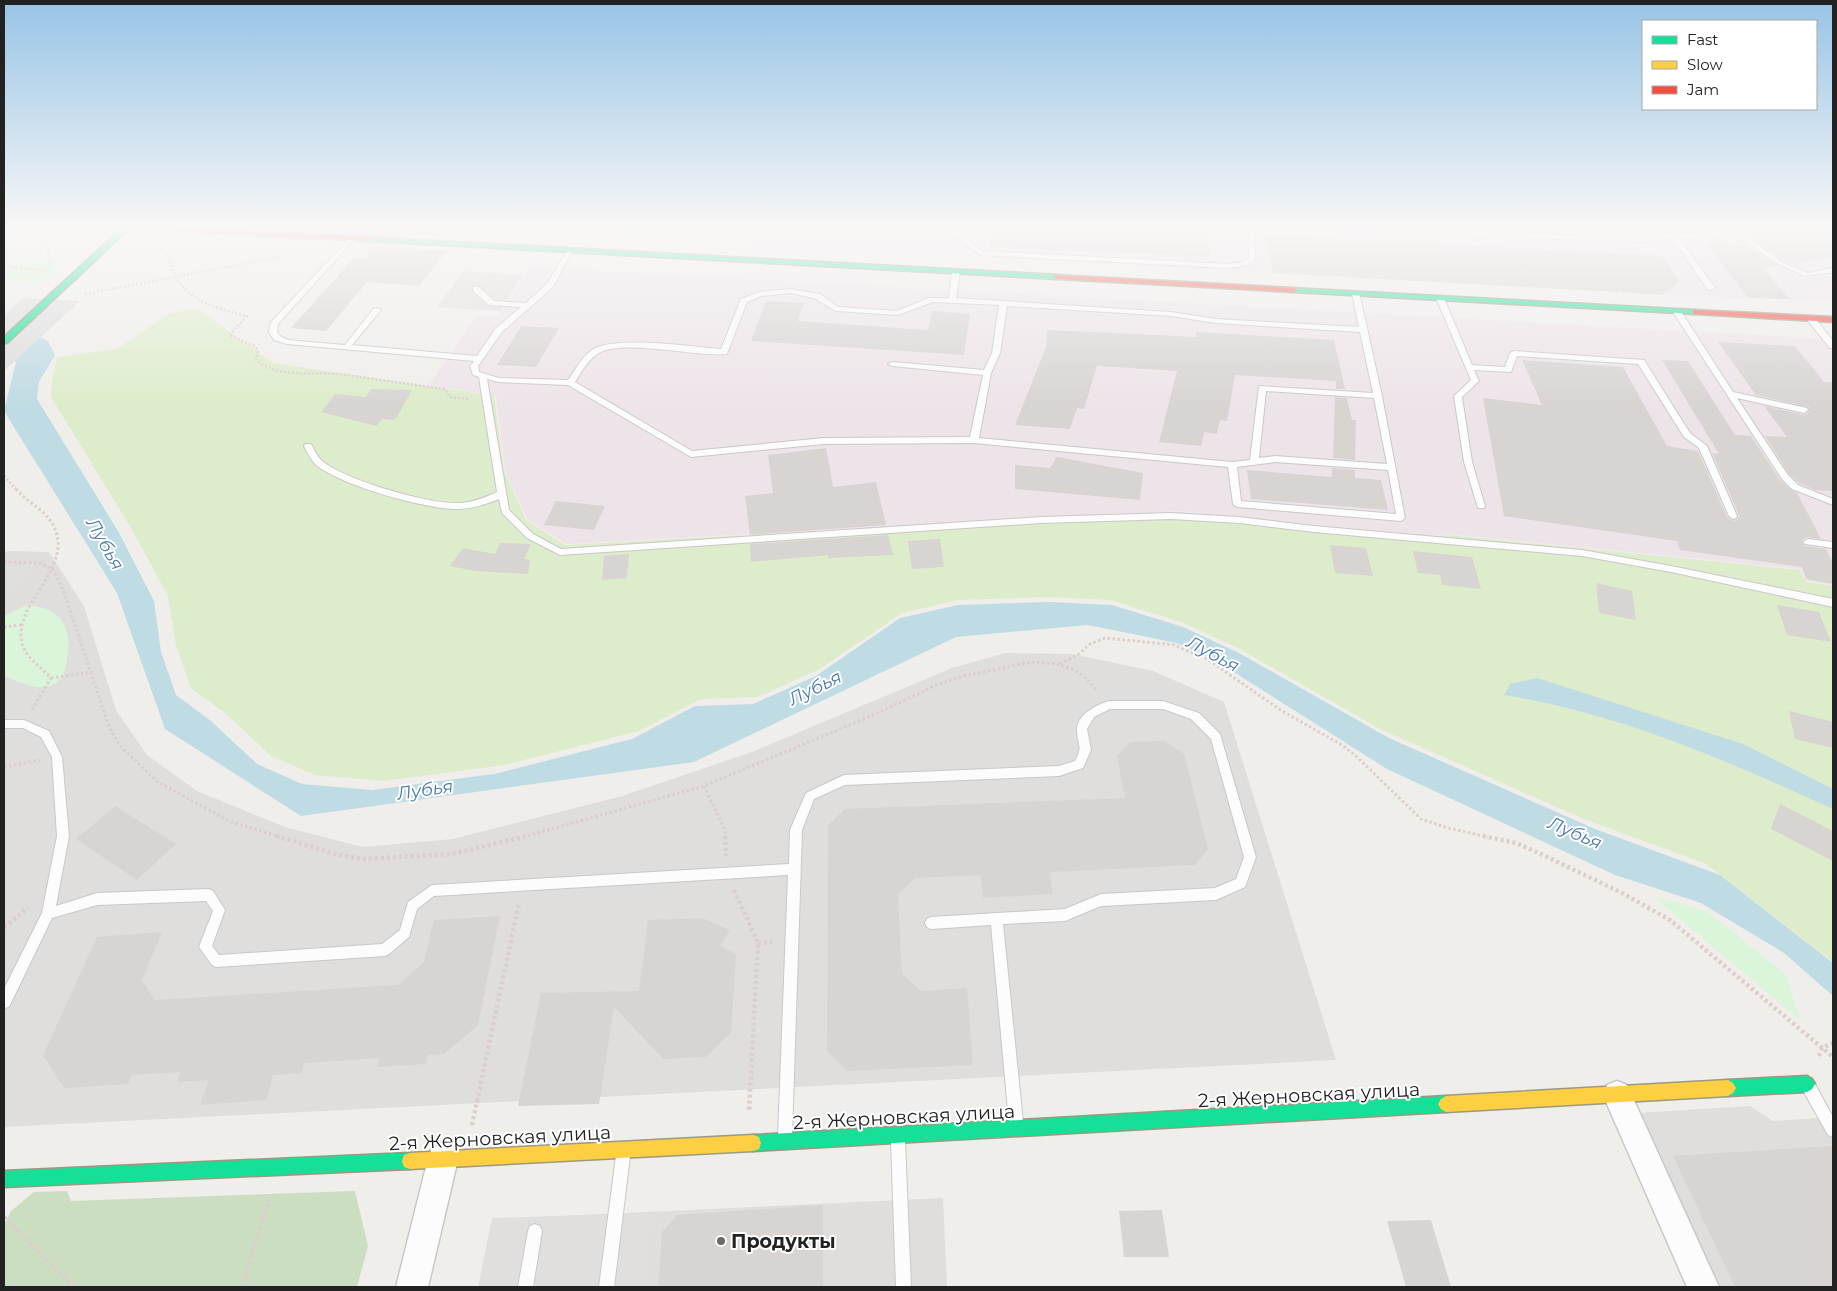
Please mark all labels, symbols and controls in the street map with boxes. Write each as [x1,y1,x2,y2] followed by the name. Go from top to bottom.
[1642,20,1817,110] legend
[1687,30,1718,49] text: Fast
[1687,55,1723,74] text: Slow
[1686,80,1719,99] text: Jam
[81,513,129,574] water label: Лубья
[1182,631,1243,677] water label: Лубья
[784,666,845,711] water label: Лубья
[395,775,454,805] water label: Лубья
[1544,811,1605,854] water label: Лубья
[1197,1078,1421,1112] street label: 2-я Жерновская улица
[792,1100,1016,1134] street label: 2-я Жерновская улица
[388,1121,612,1155] street label: 2-я Жерновская улица
[731,1230,835,1253] place label: Продукты
[715,1235,727,1247] marker: Продукты

